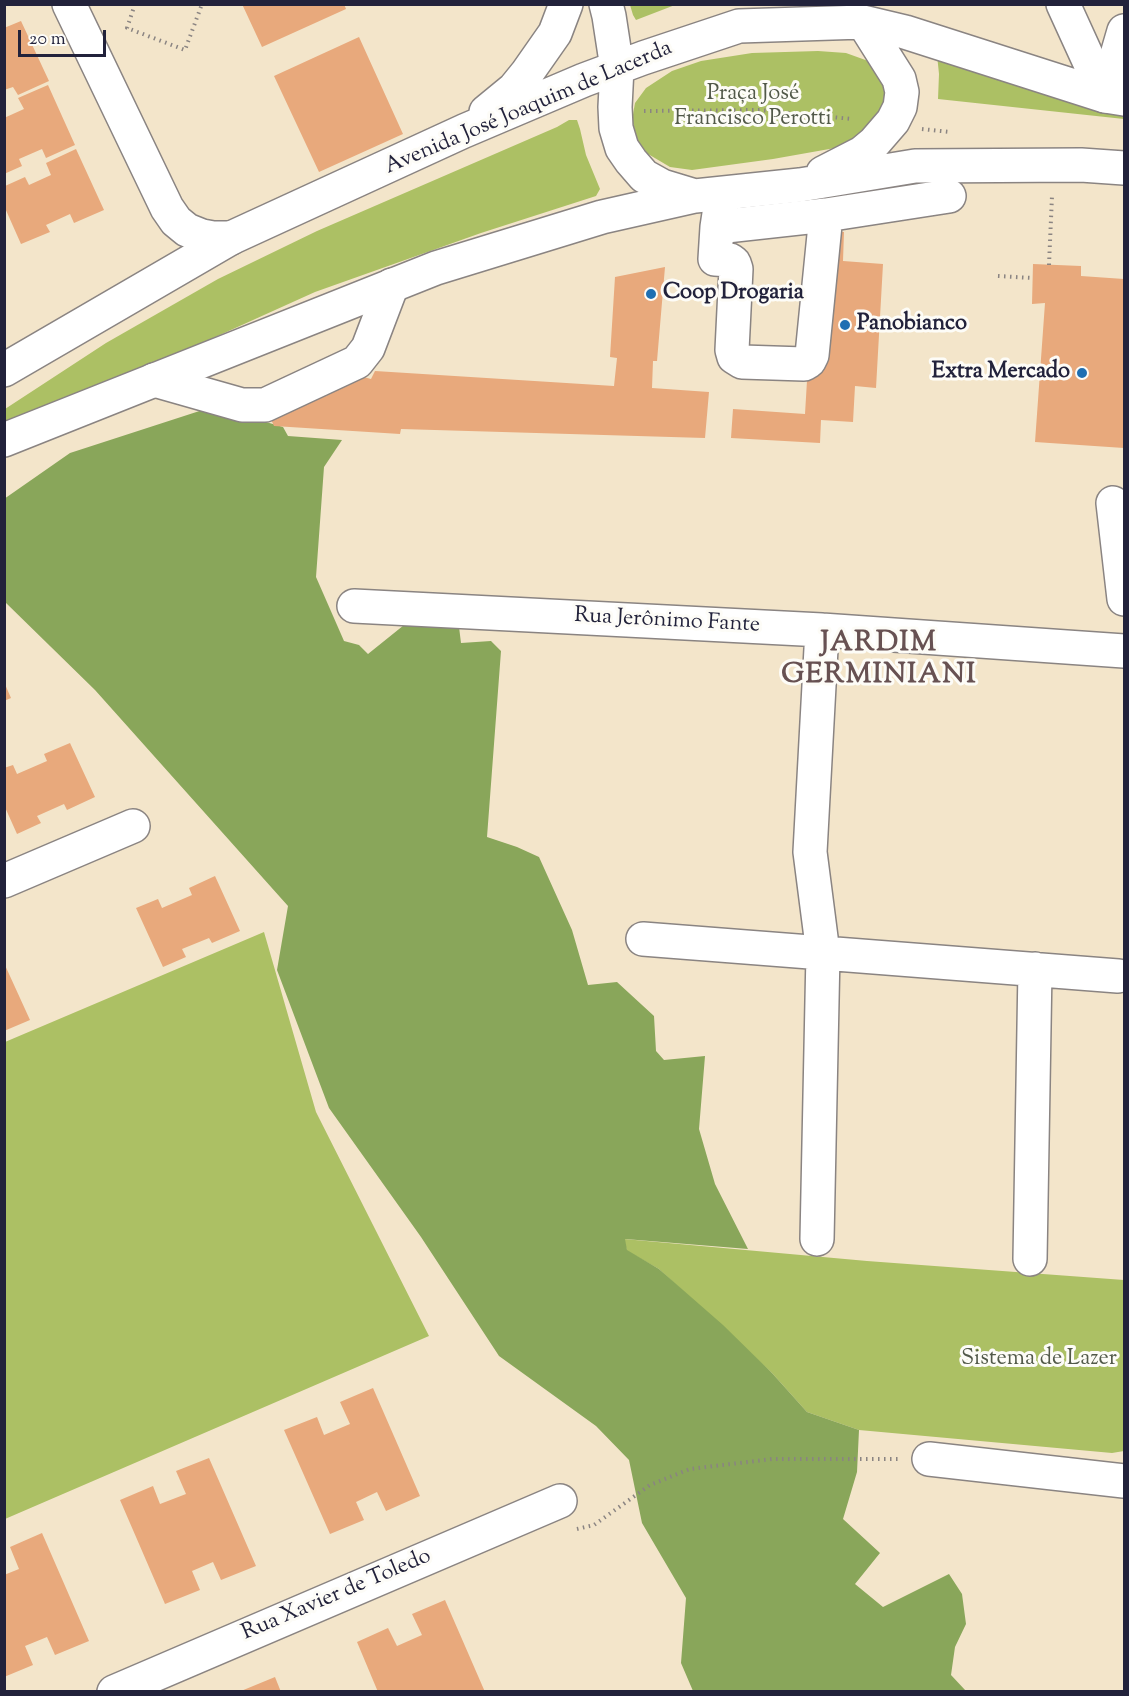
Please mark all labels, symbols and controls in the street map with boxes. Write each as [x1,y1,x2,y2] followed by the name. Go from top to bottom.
[21,18,110,56] scale bar
[29,27,66,53] text: 20 m
[381,36,677,182] street label: Avenida José Joaquim de Lacerda
[674,82,832,134] park label: Praça José Francisco Perotti
[663,281,804,307] place label: Coop Drogaria
[644,287,658,301] marker: Coop Drogaria
[857,312,967,338] place label: Panobianco
[838,318,852,332] marker: Panobianco
[932,360,1070,386] place label: Extra Mercado
[1075,366,1089,380] marker: Extra Mercado
[573,604,761,640] street label: Rua Jerônimo Fante
[781,628,977,694] district label: JARDIM GERMINIANI
[961,1347,1117,1373] park label: Sistema de Lazer
[238,1544,436,1648] street label: Rua Xavier de Toledo

